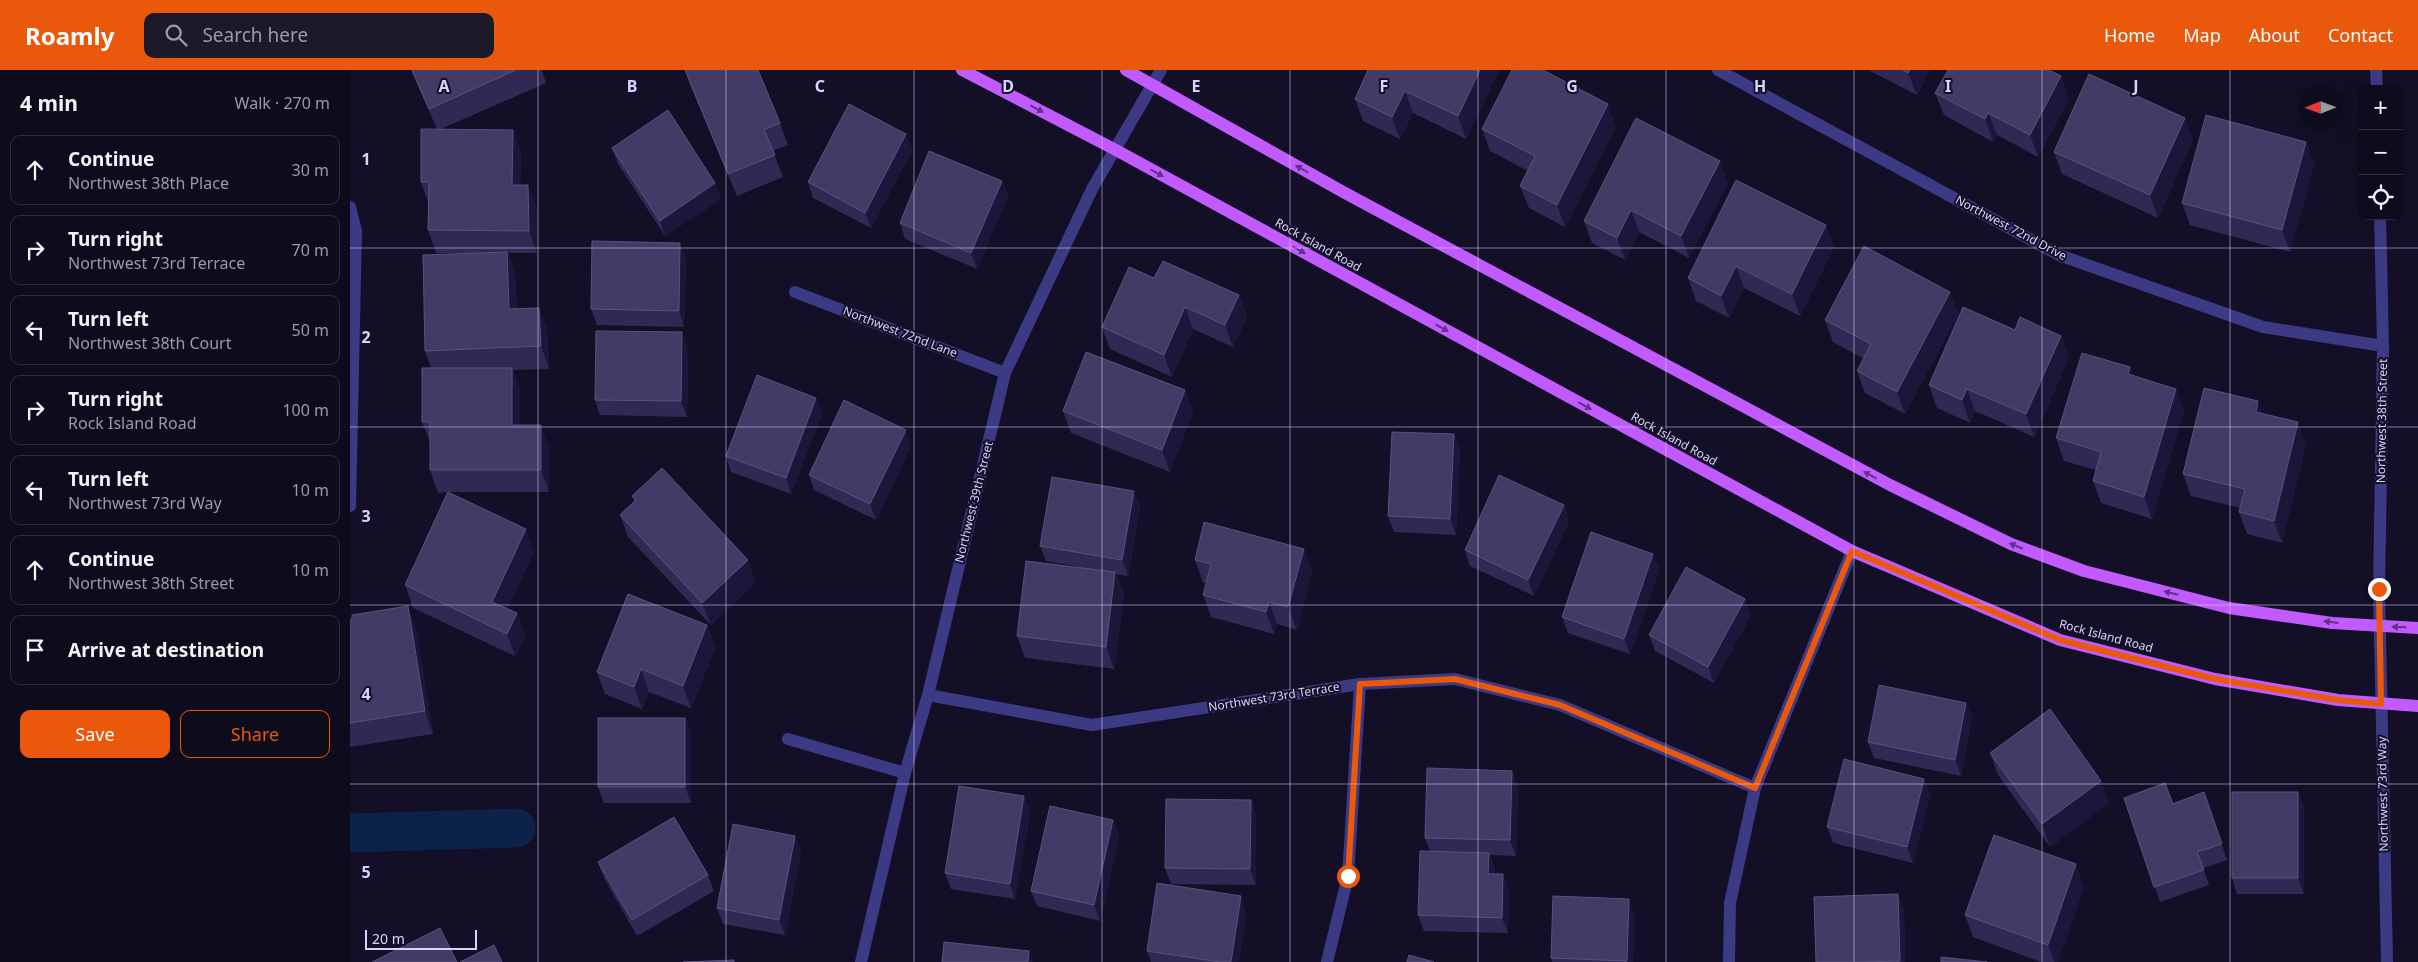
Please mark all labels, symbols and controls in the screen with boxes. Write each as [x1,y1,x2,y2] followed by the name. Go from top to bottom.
[144,13,494,58] search box
[25,19,114,52] text: Roamly
[162,21,190,49] icon: search
[202,22,308,48] text: Search here
[2104,23,2155,47] text: Home
[2183,23,2221,47] text: Map
[2249,23,2300,47] text: About
[2328,23,2393,47] text: Contact
[438,75,450,97] text: A
[627,75,637,97] text: B
[815,75,825,97] text: C
[1002,75,1014,97] text: D
[1192,75,1201,97] text: E
[1380,75,1388,97] text: F
[1566,75,1578,97] text: G
[1754,75,1766,97] text: H
[1945,75,1951,97] text: I
[2131,75,2139,97] text: J
[2298,85,2343,130] north arrow
[2358,85,2403,220] map controls
[2358,85,2403,130] button: +
[20,89,78,117] text: 4 min
[235,92,330,114] text: Walk · 270 m
[1029,105,1044,113] one-way arrow
[2358,130,2403,175] button: −
[68,146,154,172] text: Continue
[361,148,371,170] text: 1
[21,156,49,184] icon: ahead
[292,159,329,181] text: 30 m
[1296,165,1309,174] one-way arrow
[1150,168,1163,177] one-way arrow
[68,172,229,194] text: Northwest 38th Place
[2358,175,2403,220] button: locate
[1953,191,2070,264] street label: Northwest 72nd Drive
[1272,214,1365,275] street label: Rock Island Road
[68,226,163,252] text: Turn right
[21,236,49,264] icon: right
[292,239,329,261] text: 70 m
[1292,246,1307,254] one-way arrow
[68,252,245,274] text: Northwest 73rd Terrace
[840,302,960,361] street label: Northwest 72nd Lane
[68,306,149,332] text: Turn left
[21,316,49,344] icon: left
[292,319,329,341] text: 50 m
[1435,324,1450,332] one-way arrow
[361,326,371,348] text: 2
[68,332,232,354] text: Northwest 38th Court
[2372,358,2391,483] street label: Northwest 38th Street
[68,386,163,412] text: Turn right
[21,396,49,424] icon: right
[282,399,329,421] text: 100 m
[1578,402,1592,410] one-way arrow
[1628,408,1721,469] street label: Rock Island Road
[68,412,197,434] text: Rock Island Road
[950,439,997,564] street label: Northwest 39th Street
[68,466,149,492] text: Turn left
[1863,470,1877,479] one-way arrow
[21,476,49,504] icon: left
[292,479,329,501] text: 10 m
[68,492,222,514] text: Northwest 73rd Way
[361,505,371,527] text: 3
[2008,542,2023,550] one-way arrow
[68,546,154,572] text: Continue
[21,556,49,584] icon: ahead
[292,559,329,581] text: 10 m
[68,572,234,594] text: Northwest 38th Street
[2368,578,2391,601] route end
[2164,589,2179,597] one-way arrow
[2057,615,2155,656] street label: Rock Island Road
[2323,618,2339,626] one-way arrow
[2391,623,2407,631] one-way arrow
[21,636,49,664] icon: arrive
[68,637,264,663] text: Arrive at destination
[1207,678,1341,715] street label: Northwest 73rd Terrace
[361,683,371,705] text: 4
[20,710,170,758] button: Save
[180,710,330,758] button: Share
[2373,735,2392,852] street label: Northwest 73rd Way
[361,861,371,883] text: 5
[1337,865,1360,888] route start
[365,927,478,950] scale bar
[372,929,405,948] text: 20 m

